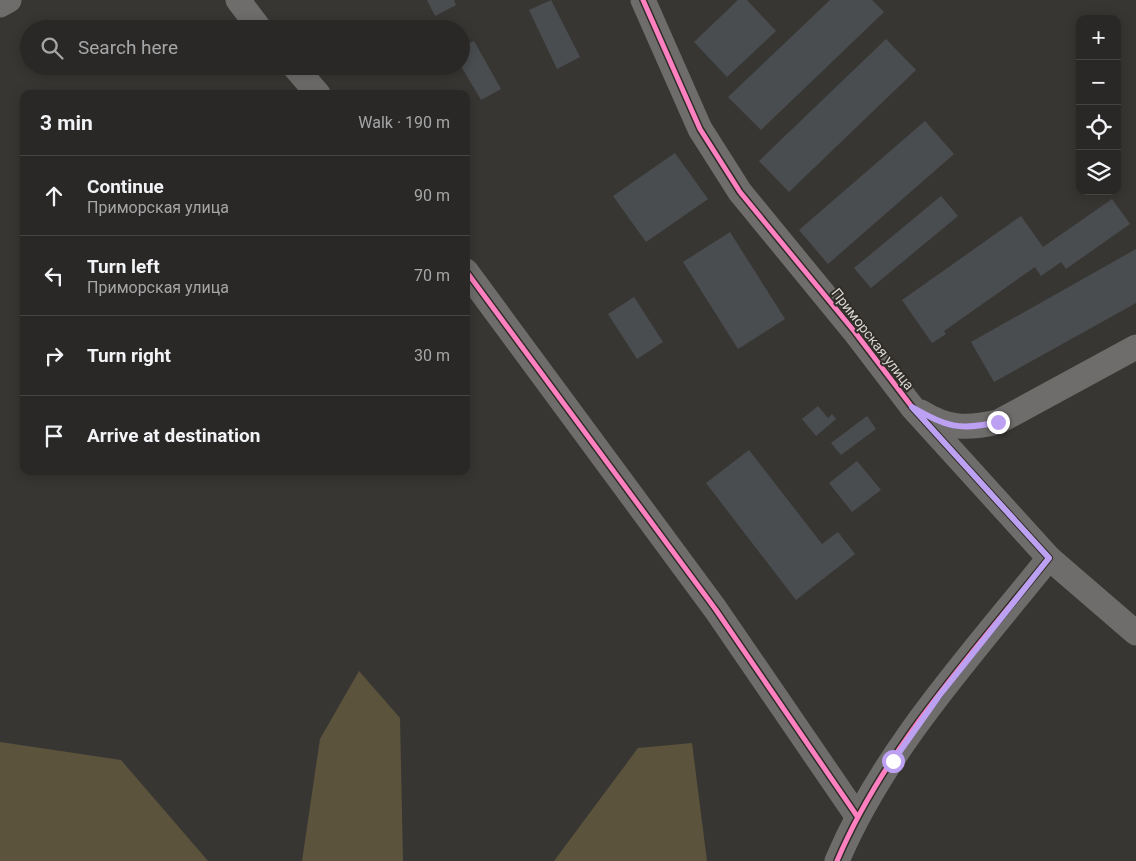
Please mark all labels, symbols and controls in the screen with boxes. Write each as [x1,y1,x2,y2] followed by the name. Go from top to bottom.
[1076,15,1121,195] map controls
[1076,15,1121,60] button: +
[20,20,470,75] search box
[38,34,66,62] icon: search
[78,36,178,59] text: Search here
[1076,60,1121,105] button: −
[1076,105,1121,150] button: locate
[40,111,93,135] text: 3 min
[358,113,450,132] text: Walk · 190 m
[1076,150,1121,195] button: layers
[87,175,164,198] text: Continue
[40,182,68,210] icon: ahead
[414,186,450,205] text: 90 m
[87,198,229,217] text: Приморская улица
[87,255,160,278] text: Turn left
[40,262,68,290] icon: left
[414,266,450,285] text: 70 m
[87,278,229,297] text: Приморская улица
[828,285,918,393] street label: Приморская улица
[40,342,68,370] icon: right
[87,344,171,367] text: Turn right
[414,346,450,365] text: 30 m
[987,411,1010,434] route end
[40,422,68,450] icon: arrive
[87,424,260,447] text: Arrive at destination
[882,750,905,773] route start

